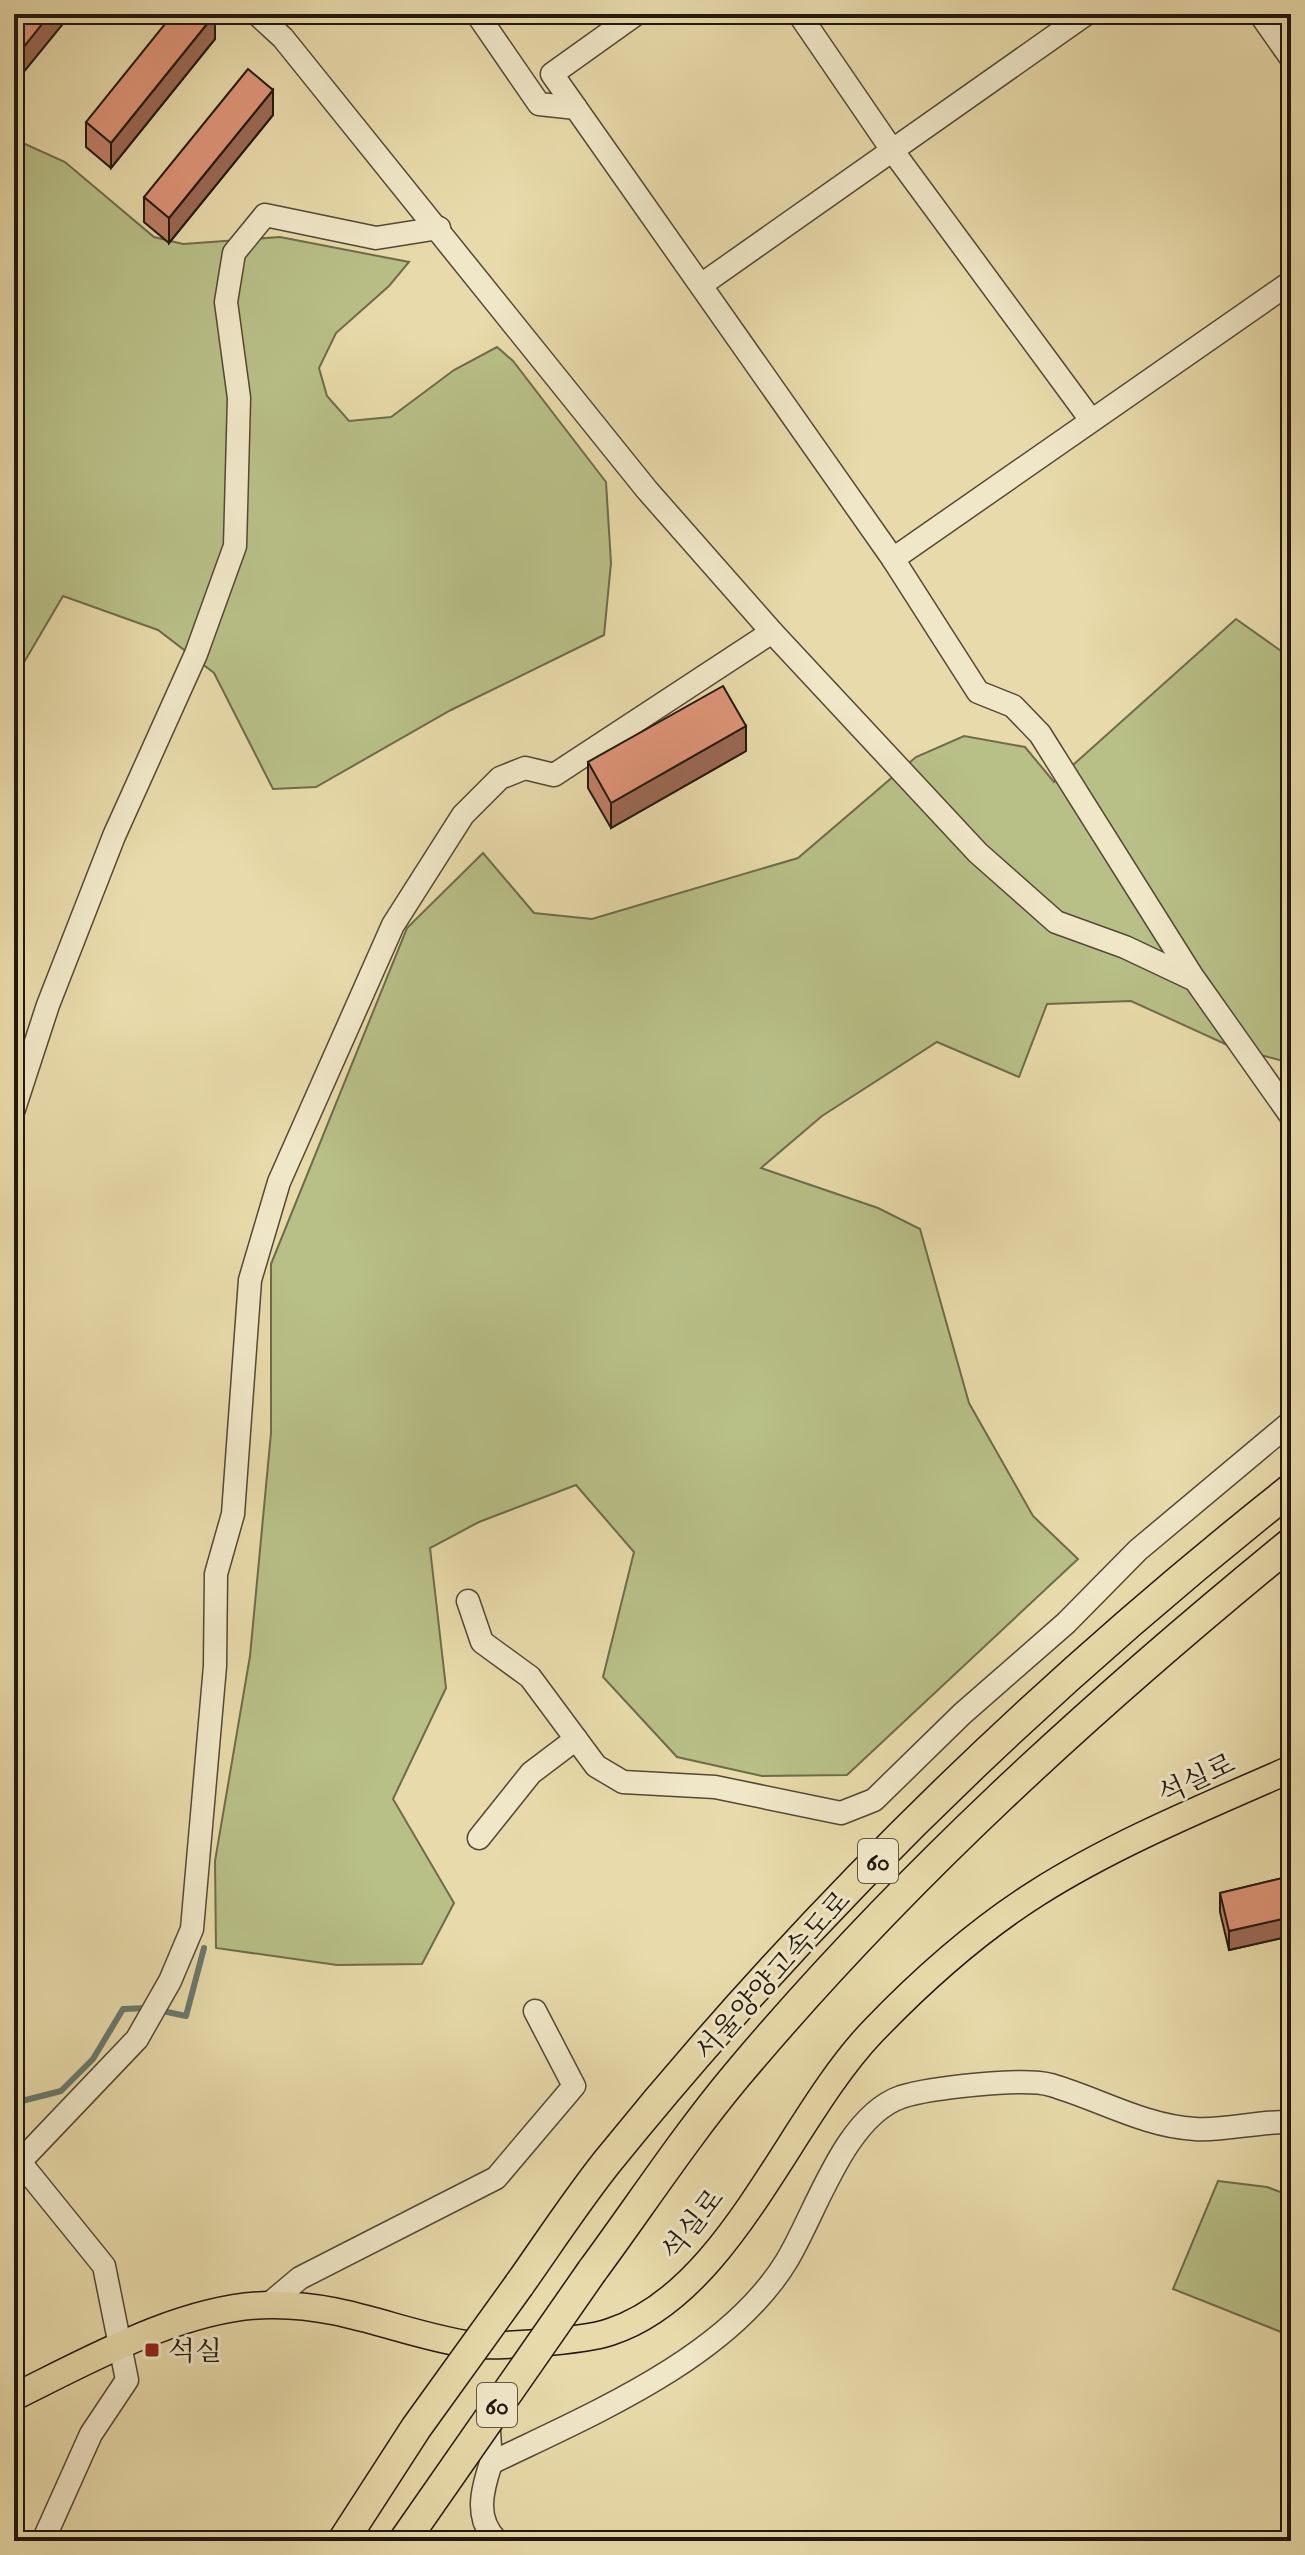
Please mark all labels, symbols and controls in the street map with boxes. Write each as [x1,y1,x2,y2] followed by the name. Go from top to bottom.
[1153,1747,1241,1813] street label: 석실로
[858,1839,898,1883] road number: 60
[688,1885,859,2069] street label: 서울양양고속도로
[655,2183,733,2268] street label: 석실로
[168,2335,222,2370] place label: 석실
[143,2341,161,2359] marker: 석실
[477,2383,517,2427] road number: 60

